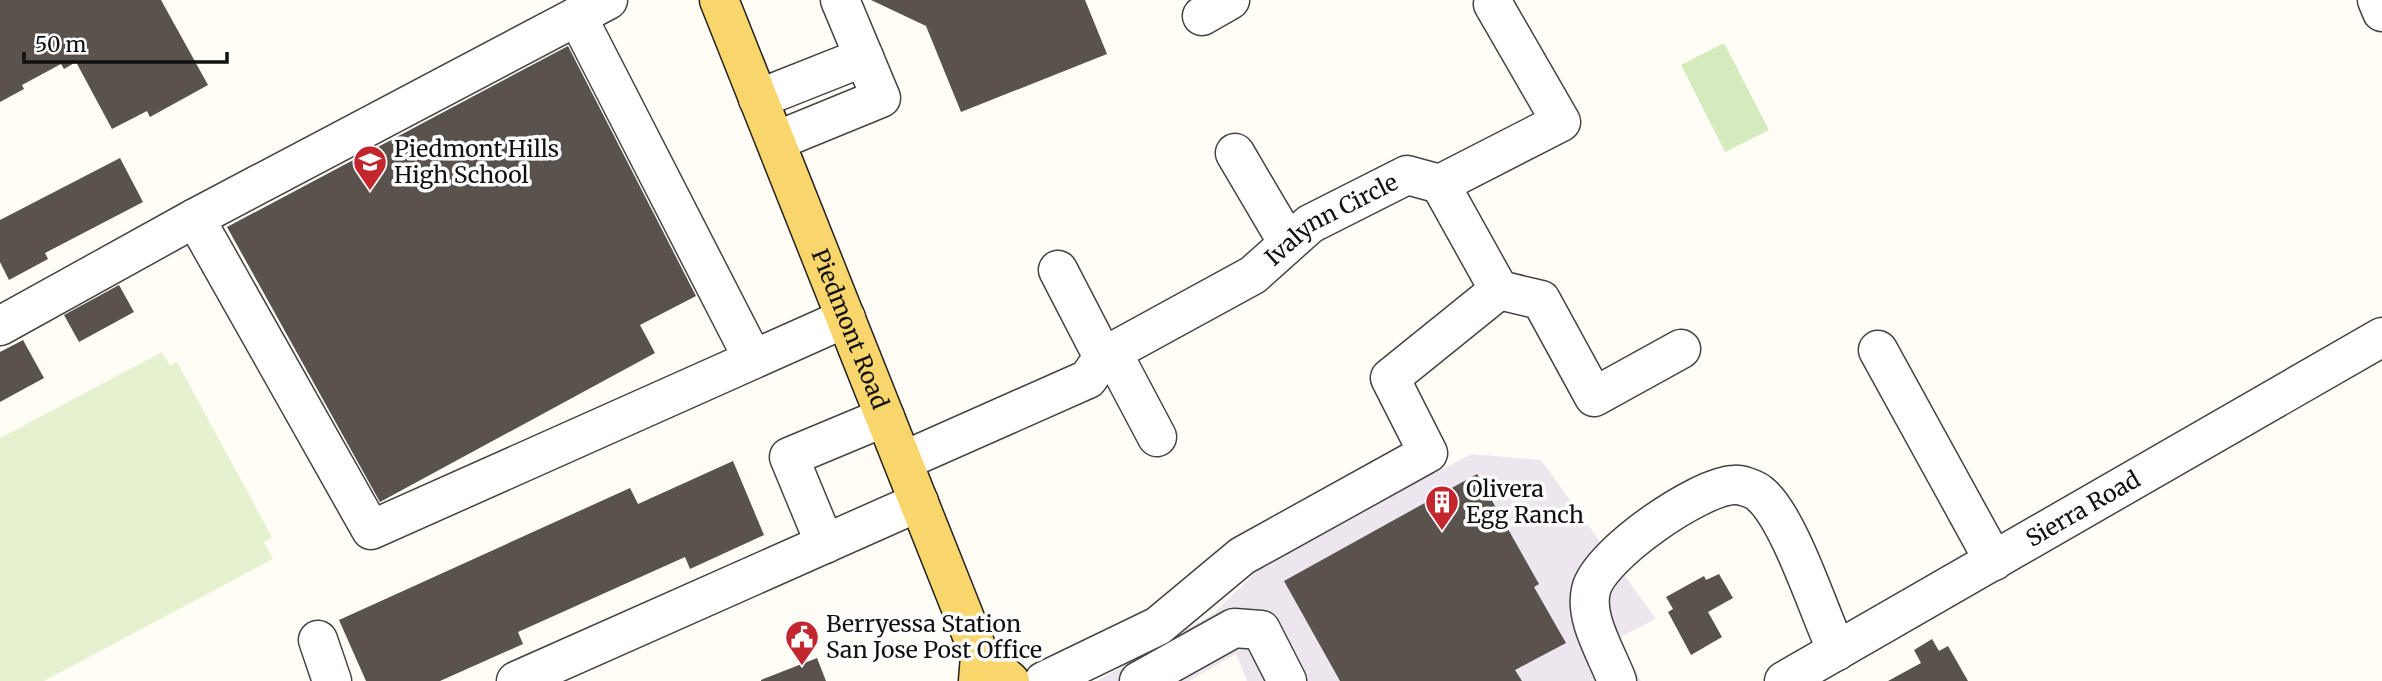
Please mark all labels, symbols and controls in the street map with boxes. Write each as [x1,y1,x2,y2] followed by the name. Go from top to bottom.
[24,21,228,65] scale bar
[35,31,86,58] text: 50 m
[394,134,559,189] place label: Piedmont Hills High School
[351,143,389,192] school or university icon: Piedmont Hills High School
[1259,167,1402,271] street label: Ivalynn Circle
[805,245,895,413] street label: Piedmont Road
[2021,464,2145,553] street label: Sierra Road
[1466,474,1584,529] place label: Olivera Egg Ranch
[1423,483,1461,532] building icon: Olivera Egg Ranch
[826,609,1042,664] place label: Berryessa Station San Jose Post Office
[783,618,821,667] public building icon: Berryessa Station San Jose Post Office

